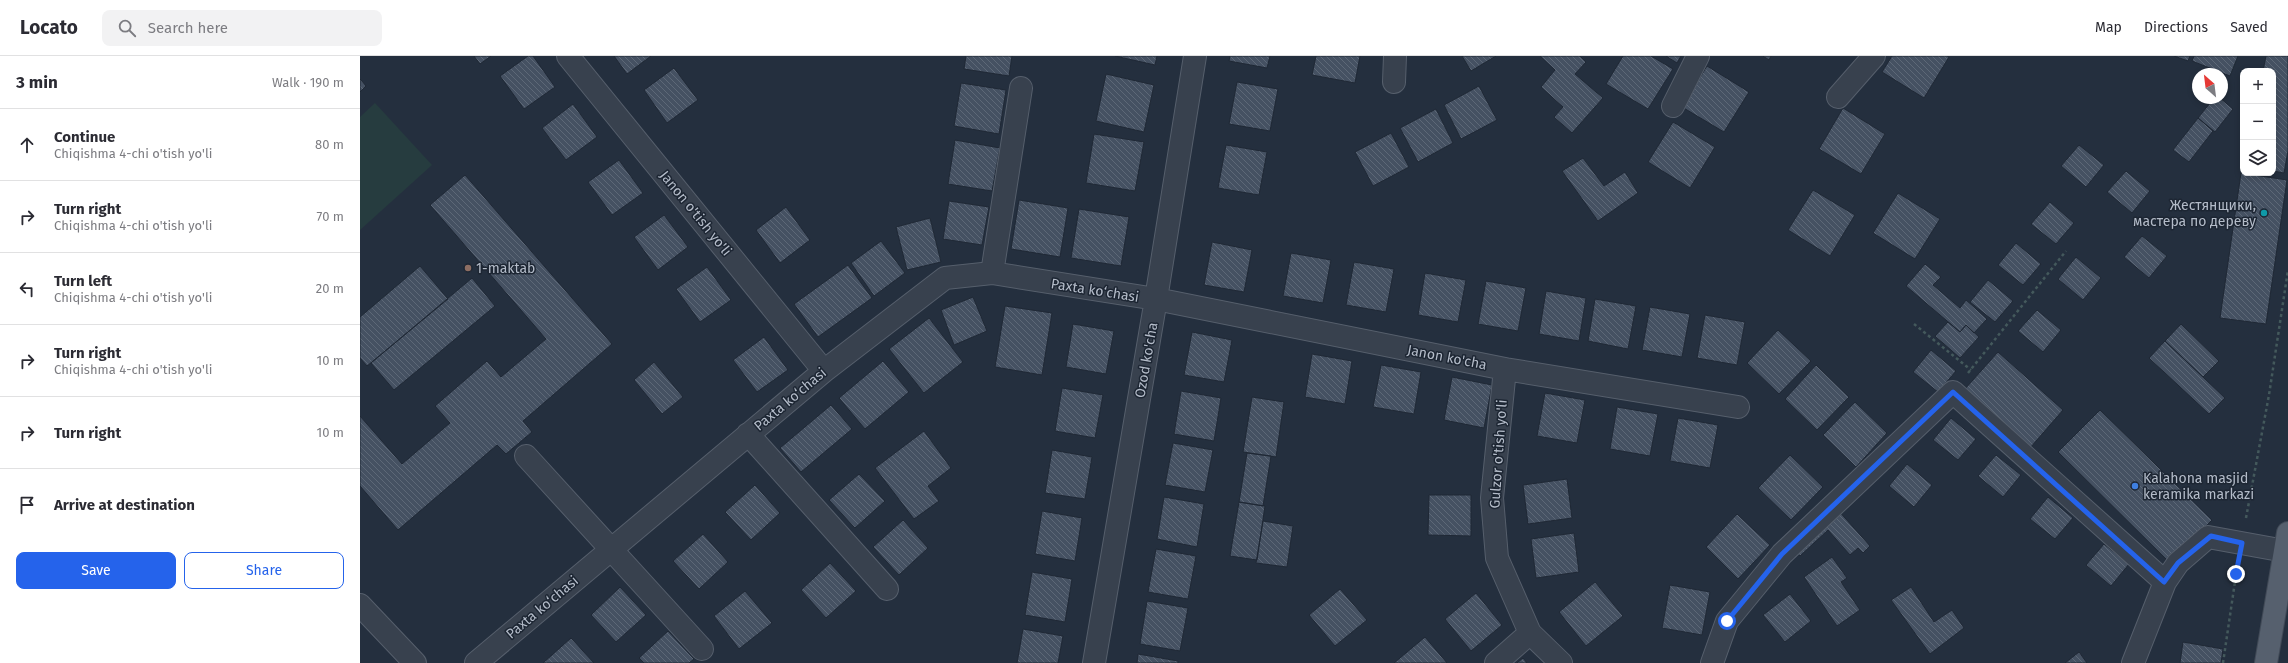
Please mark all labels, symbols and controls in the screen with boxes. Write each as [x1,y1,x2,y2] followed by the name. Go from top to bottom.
[102,10,382,46] search box
[20,16,78,39] text: Locato
[116,17,138,39] icon: search
[148,19,228,37] text: Search here
[2095,19,2122,36] text: Map
[2144,19,2208,36] text: Directions
[2230,19,2268,36] text: Saved
[2192,68,2228,104] north arrow
[2240,68,2276,176] map controls
[2240,68,2276,104] button: +
[16,72,58,93] text: 3 min
[272,75,344,90] text: Walk · 190 m
[2240,104,2276,140] button: −
[54,128,115,146] text: Continue
[16,134,38,156] icon: ahead
[315,137,344,152] text: 80 m
[2240,140,2276,176] button: layers
[54,146,212,161] text: Chiqishma 4-chi o'tish yo'li
[656,167,735,259] street label: Janon o'tish yo'li
[2133,197,2256,230] place label: Жестянщики, мастера по дереву
[54,200,121,218] text: Turn right
[16,206,38,228] icon: right
[2259,208,2269,218] marker: Жестянщики, мастера по дереву
[317,209,344,224] text: 70 m
[54,218,212,233] text: Chiqishma 4-chi o'tish yo'li
[476,260,535,277] place label: 1-maktab
[463,263,473,273] marker: 1-maktab
[54,272,112,290] text: Turn left
[1050,275,1140,306] street label: Paxta ko‘chasi
[16,278,38,300] icon: left
[316,281,344,296] text: 20 m
[54,290,212,305] text: Chiqishma 4-chi o'tish yo'li
[1131,321,1161,399] street label: Ozod ko'cha
[1406,341,1488,374] street label: Janon ko'cha
[54,344,121,362] text: Turn right
[16,350,38,372] icon: right
[317,353,344,368] text: 10 m
[54,362,212,377] text: Chiqishma 4-chi o'tish yo'li
[751,364,830,435] street label: Paxta ko‘chasi
[1486,399,1511,509] street label: Gulzor o'tish yo'li
[16,422,38,444] icon: right
[54,424,121,442] text: Turn right
[317,425,344,440] text: 10 m
[2143,470,2254,503] place label: Kalahona masjid keramika markazi
[2130,481,2140,491] marker: Kalahona masjid keramika markazi
[16,494,38,516] icon: arrive
[54,496,195,514] text: Arrive at destination
[16,552,176,589] button: Save
[184,552,344,589] button: Share
[2227,565,2245,583] route end
[503,572,582,643] street label: Paxta ko‘chasi
[1718,612,1736,630] route start

